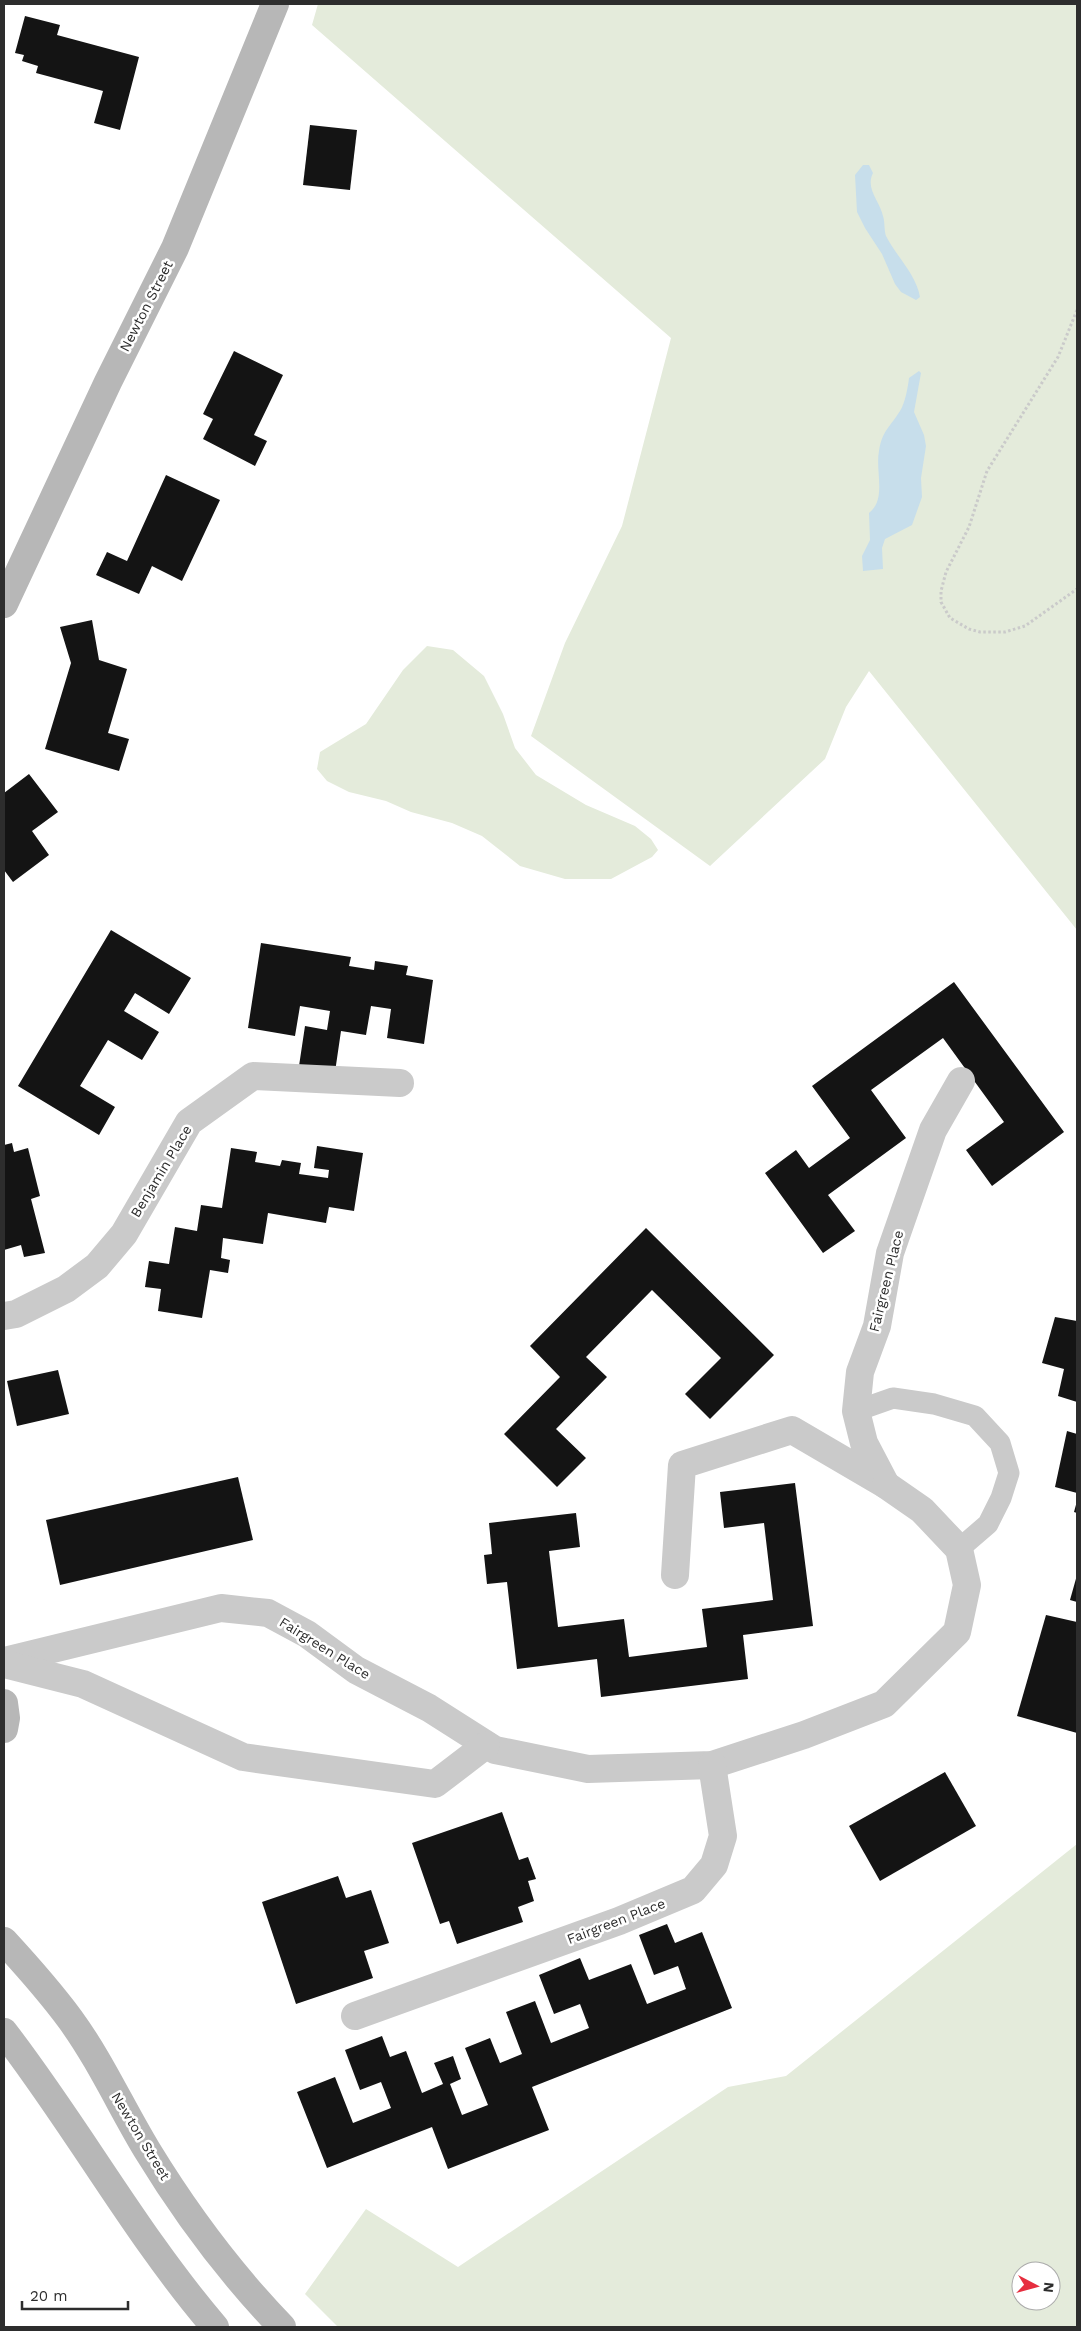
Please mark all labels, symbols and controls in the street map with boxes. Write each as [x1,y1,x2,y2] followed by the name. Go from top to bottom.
[116,258,176,354] street label: Newton Street
[127,1122,195,1220] street label: Benjamin Place
[866,1229,906,1333] street label: Fairgreen Place
[277,1614,373,1682] street label: Fairgreen Place
[565,1895,667,1947] street label: Fairgreen Place
[108,2089,174,2183] street label: Newton Street
[1011,2261,1061,2311] north arrow
[22,2278,129,2310] scale bar
[1040,2281,1057,2293] text: N
[30,2287,68,2305] text: 20 m

